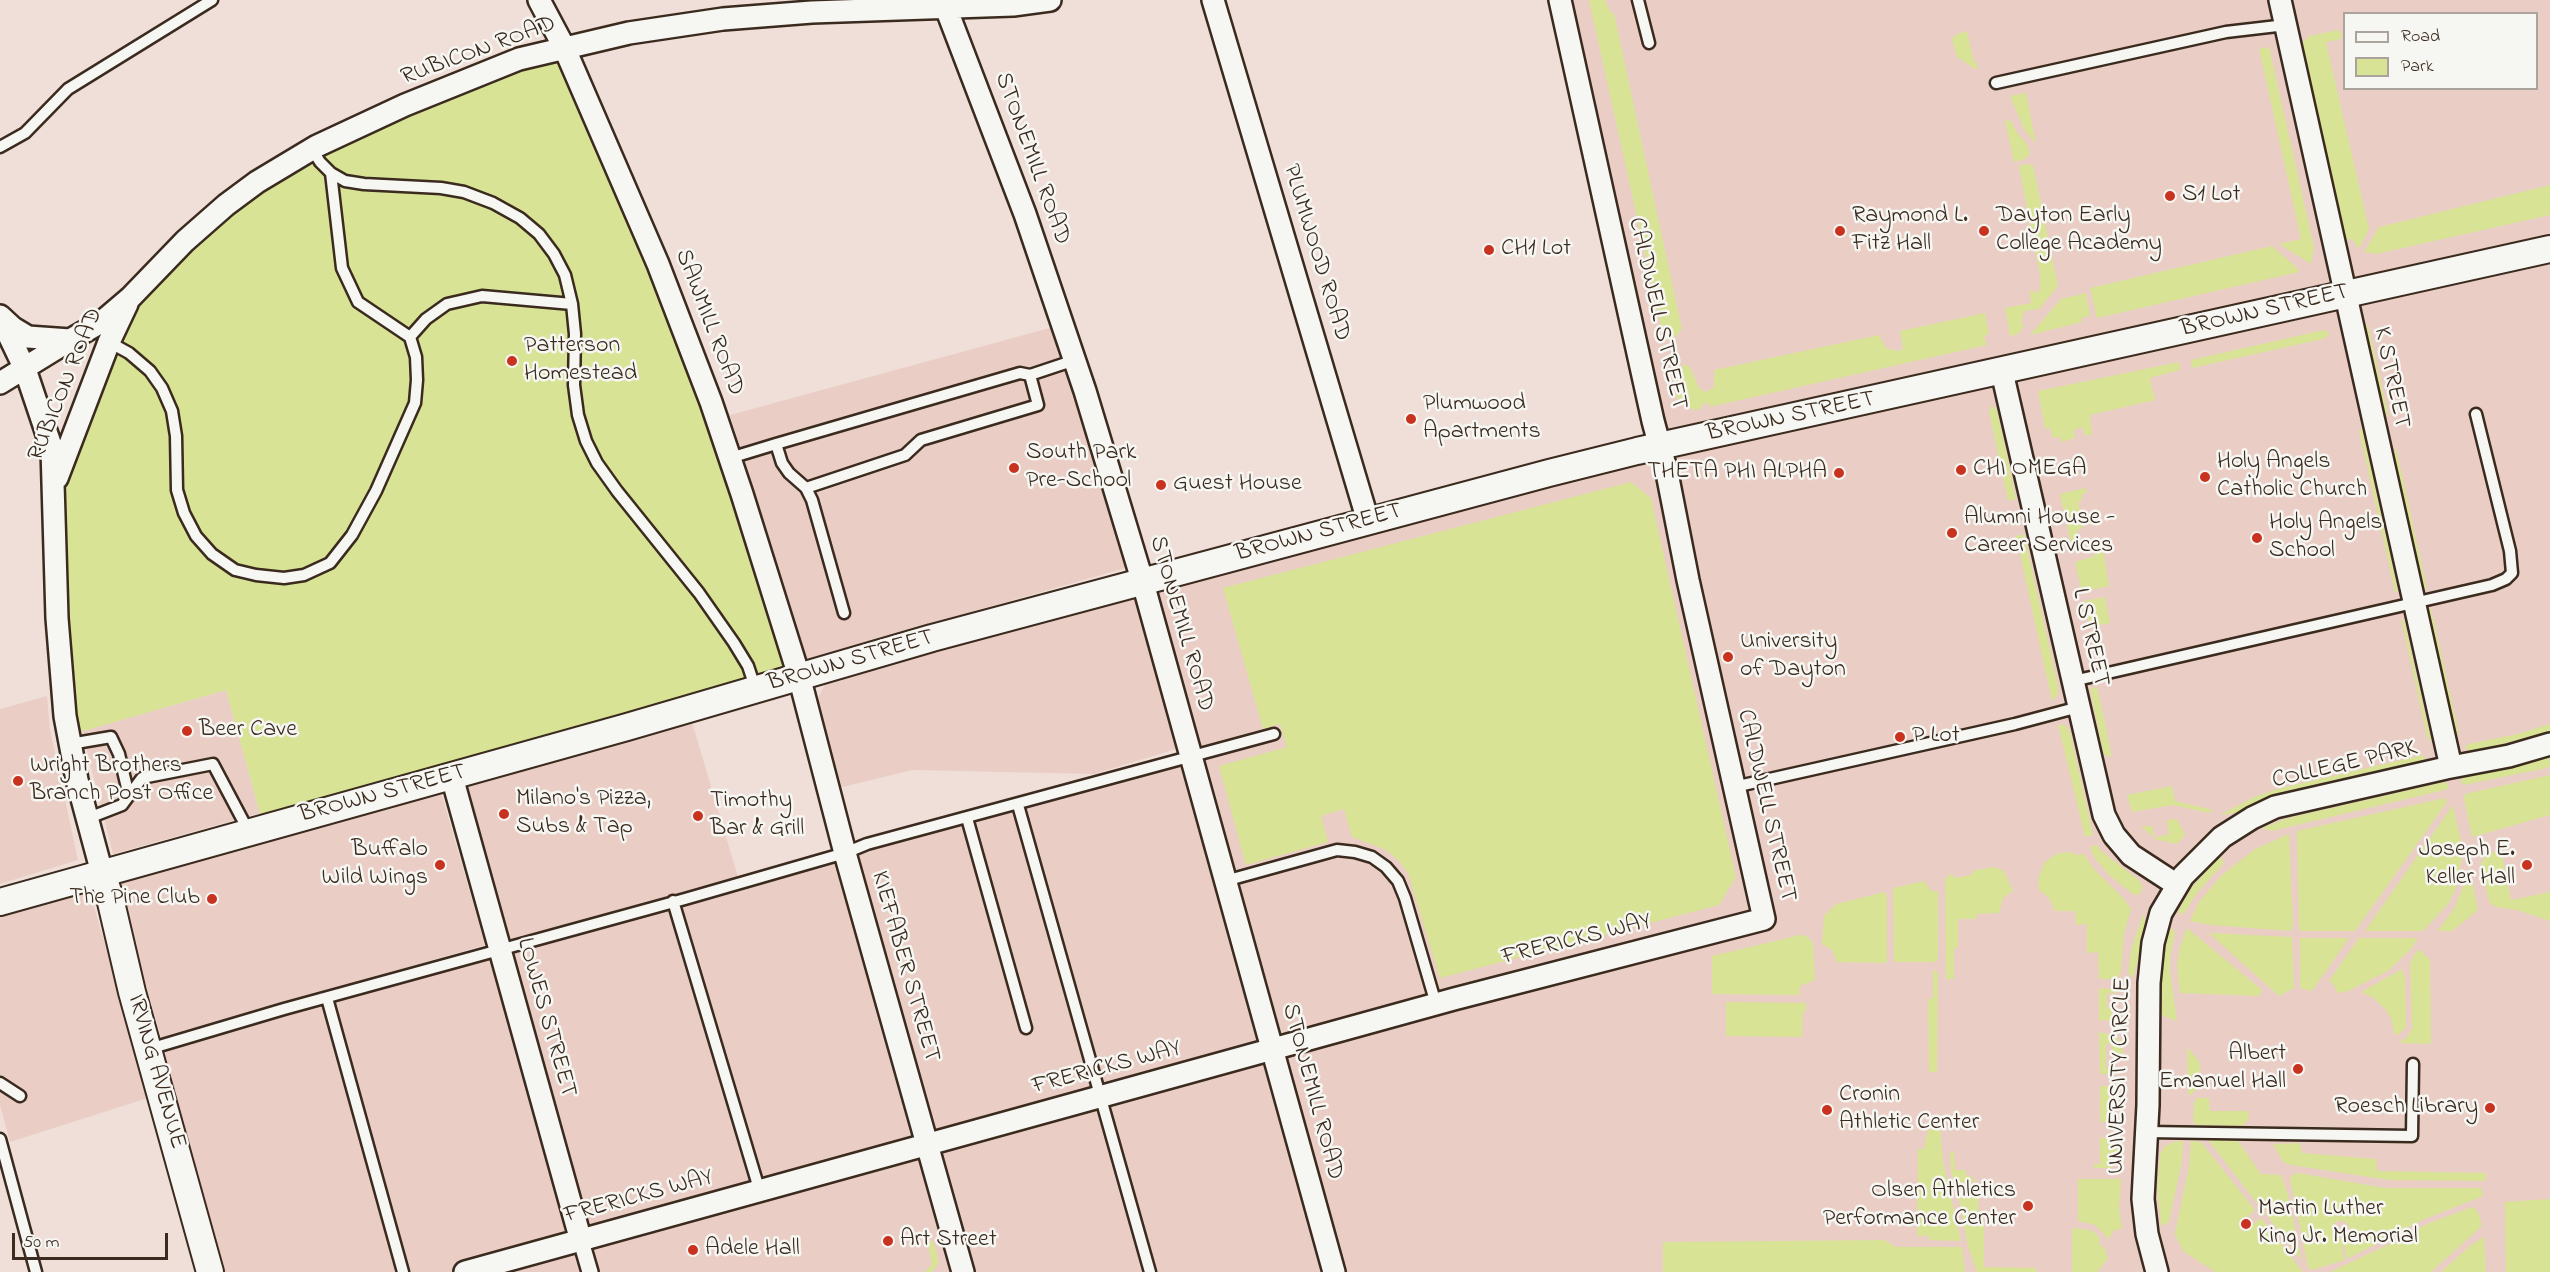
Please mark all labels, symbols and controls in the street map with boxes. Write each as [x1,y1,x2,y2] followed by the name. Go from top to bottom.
[398,11,560,93] street label: RUBICON ROAD
[2343,12,2538,90] legend
[2401,24,2440,50] text: Road
[2401,54,2434,80] text: Park
[986,69,1076,249] street label: STONEMILL ROAD
[1274,161,1356,345] street label: PLUMWOOD ROAD
[2182,182,2240,210] place label: S1 Lot
[2163,189,2177,203] marker: S1 Lot
[1852,203,1968,259] place label: Raymond L. Fitz Hall
[1996,203,2162,259] place label: Dayton Early College Academy
[1620,215,1692,413] street label: CALDWELL STREET
[1833,224,1847,238] marker: Raymond L. Fitz Hall
[1977,224,1991,238] marker: Dayton Early College Academy
[1501,236,1571,264] place label: CH1 Lot
[1482,243,1496,257] marker: CH1 Lot
[667,246,749,400] street label: SAWMILL ROAD
[2178,279,2352,345] street label: BROWN STREET
[23,304,111,466] street label: RUBICON ROAD
[2365,325,2415,431] street label: K STREET
[524,333,637,389] place label: Patterson Homestead
[505,354,519,368] marker: Patterson Homestead
[1704,386,1878,450] street label: BROWN STREET
[1423,391,1541,447] place label: Plumwood Apartments
[1404,412,1418,426] marker: Plumwood Apartments
[1026,440,1136,496] place label: South Park Pre-School
[2217,449,2367,505] place label: Holy Angels Catholic Church
[1973,456,2086,484] place label: CHI OMEGA
[1647,459,1827,487] place label: THETA PHI ALPHA
[1007,461,1021,475] marker: South Park Pre-School
[1954,463,1968,477] marker: CHI OMEGA
[1832,466,1846,480] marker: THETA PHI ALPHA
[2198,470,2212,484] marker: Holy Angels Catholic Church
[1173,471,1302,499] place label: Guest House
[1154,478,1168,492] marker: Guest House
[1232,498,1406,570] street label: BROWN STREET
[1964,505,2115,561] place label: Alumni House - Career Services
[2269,510,2382,566] place label: Holy Angels School
[1945,526,1959,540] marker: Alumni House - Career Services
[2250,531,2264,545] marker: Holy Angels School
[1141,533,1219,715] street label: STONEMILL ROAD
[2064,586,2114,690] street label: L STREET
[765,625,937,699] street label: BROWN STREET
[1740,629,1846,685] place label: University of Dayton
[1721,650,1735,664] marker: University of Dayton
[1729,707,1801,905] street label: CALDWELL STREET
[199,717,297,745] place label: Beer Cave
[1912,723,1960,751] place label: P Lot
[180,724,194,738] marker: Beer Cave
[1893,730,1907,744] marker: P Lot
[2270,735,2420,797] street label: COLLEGE PARK
[30,753,213,809] place label: Wright Brothers Branch Post Office
[296,759,470,831] street label: BROWN STREET
[11,774,25,788] marker: Wright Brothers Branch Post Office
[516,786,651,842] place label: Milano's Pizza, Subs & Tap
[710,788,804,844] place label: Timothy Bar & Grill
[497,807,511,821] marker: Milano's Pizza, Subs & Tap
[691,809,705,823] marker: Timothy Bar & Grill
[321,837,428,893] place label: Buffalo Wild Wings
[2419,837,2515,893] place label: Joseph E. Keller Hall
[433,858,447,872] marker: Buffalo Wild Wings
[2520,858,2534,872] marker: Joseph E. Keller Hall
[863,868,945,1066] street label: KIEFABER STREET
[69,885,200,913] place label: The Pine Club
[205,892,219,906] marker: The Pine Club
[1499,909,1655,973] street label: FRERICKS WAY
[508,935,582,1101] street label: LOWES STREET
[2103,977,2139,1175] street label: UNIVERSITY CIRCLE
[119,991,191,1153] street label: IRVING AVENUE
[1274,1001,1348,1183] street label: STONEMILL ROAD
[1029,1035,1185,1103] street label: FRERICKS WAY
[2159,1041,2286,1097] place label: Albert Emanuel Hall
[2291,1062,2305,1076] marker: Albert Emanuel Hall
[1839,1082,1979,1138] place label: Cronin Athletic Center
[2334,1094,2478,1122] place label: Roesch Library
[2483,1101,2497,1115] marker: Roesch Library
[1820,1103,1834,1117] marker: Cronin Athletic Center
[561,1164,717,1232] street label: FRERICKS WAY
[1823,1178,2016,1234] place label: Olsen Athletics Performance Center
[2258,1196,2418,1252] place label: Martin Luther King Jr. Memorial
[2021,1199,2035,1213] marker: Olsen Athletics Performance Center
[2239,1217,2253,1231] marker: Martin Luther King Jr. Memorial
[15,1221,171,1259] scale bar
[900,1227,997,1255] place label: Art Street
[23,1230,60,1256] text: 50 m
[881,1234,895,1248] marker: Art Street
[705,1236,800,1264] place label: Adele Hall
[686,1243,700,1257] marker: Adele Hall

